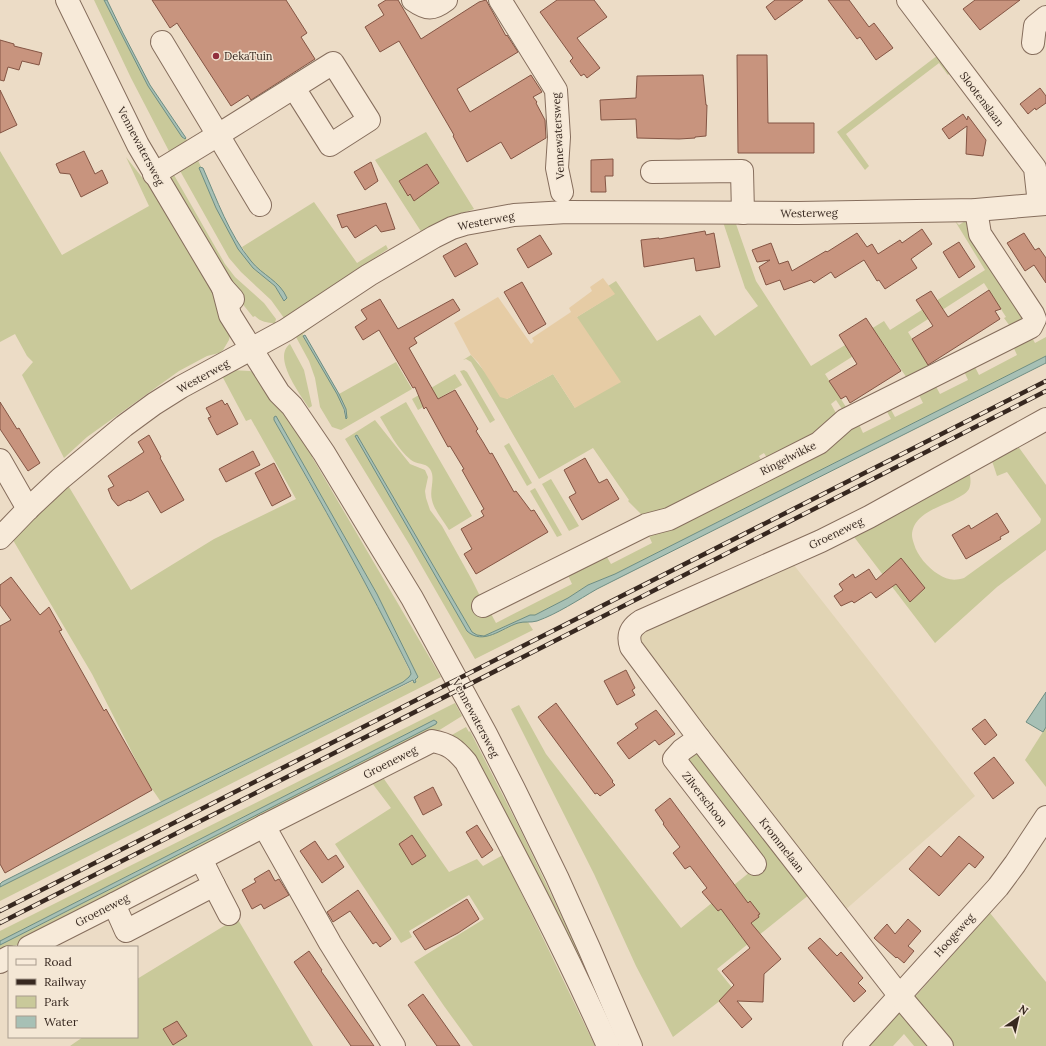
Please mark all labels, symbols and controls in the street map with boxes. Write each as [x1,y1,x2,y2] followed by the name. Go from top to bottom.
[224,49,273,63] place label: DekaTuin
[211,51,221,61] marker: DekaTuin
[957,69,1007,129] street label: Slootenslaan
[549,91,567,181] street label: Vennewatersweg
[114,103,168,189] street label: Vennewatersweg
[780,205,839,220] street label: Westerweg
[457,208,516,233] street label: Westerweg
[175,356,232,396] street label: Westerweg
[758,438,818,478] street label: Ringelwikke
[807,513,866,552] street label: Groeneweg
[449,675,503,761] street label: Vennewatersweg
[361,742,420,782] street label: Groeneweg
[679,769,731,830] street label: Zilverschoon
[756,815,808,875] street label: Krommelaan
[73,890,132,930] street label: Groeneweg
[931,910,978,960] street label: Hoogeweg
[8,946,138,1038] legend
[44,954,72,969] text: Road
[44,974,87,989] text: Railway
[44,994,70,1009] text: Park
[998,998,1038,1038] north arrow
[1016,1002,1031,1018] text: N
[44,1014,79,1029] text: Water

